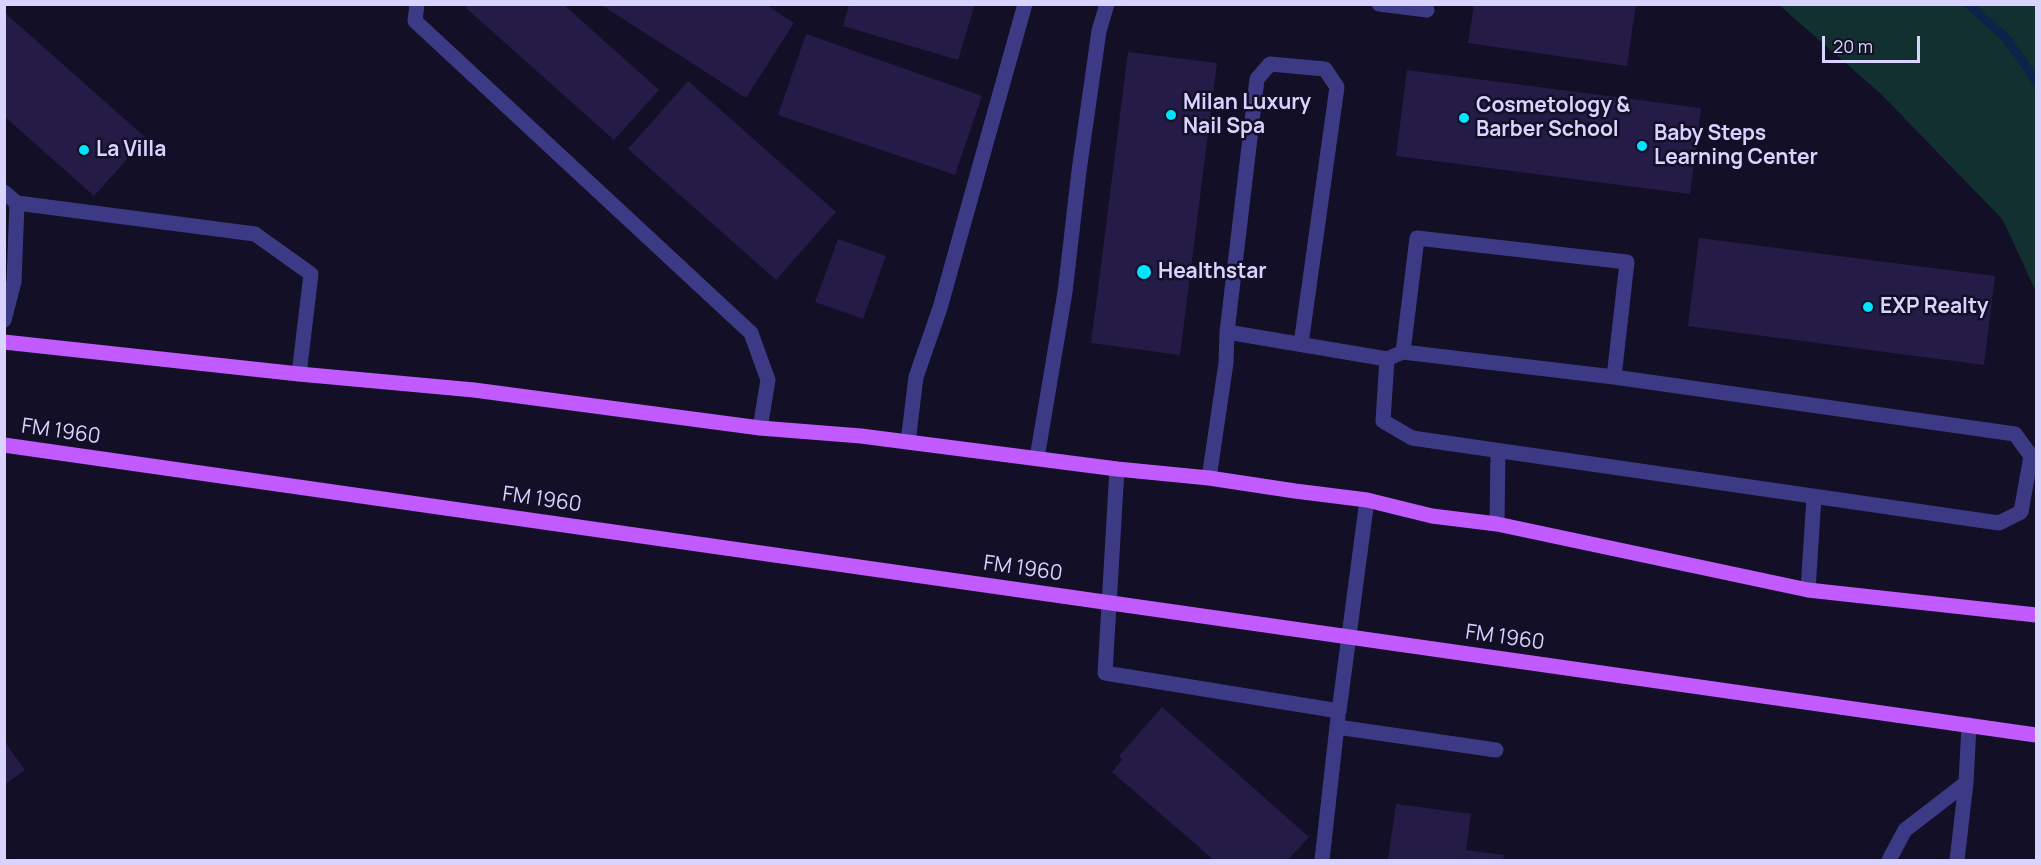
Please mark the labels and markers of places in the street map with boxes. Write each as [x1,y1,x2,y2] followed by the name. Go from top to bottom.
[1183,90,1311,140] place label: Milan Luxury Nail Spa
[1476,93,1630,143] place label: Cosmetology & Barber School
[1164,108,1178,122] marker: Milan Luxury Nail Spa
[1457,111,1471,125] marker: Cosmetology & Barber School
[1654,121,1818,171] place label: Baby Steps Learning Center
[96,137,166,163] place label: La Villa
[1635,139,1649,153] marker: Baby Steps Learning Center
[77,143,91,157] marker: La Villa
[1158,259,1267,285] place label: Healthstar
[1135,263,1153,281] marker: Healthstar
[1880,294,1988,320] place label: EXP Realty
[1861,300,1875,314] marker: EXP Realty

